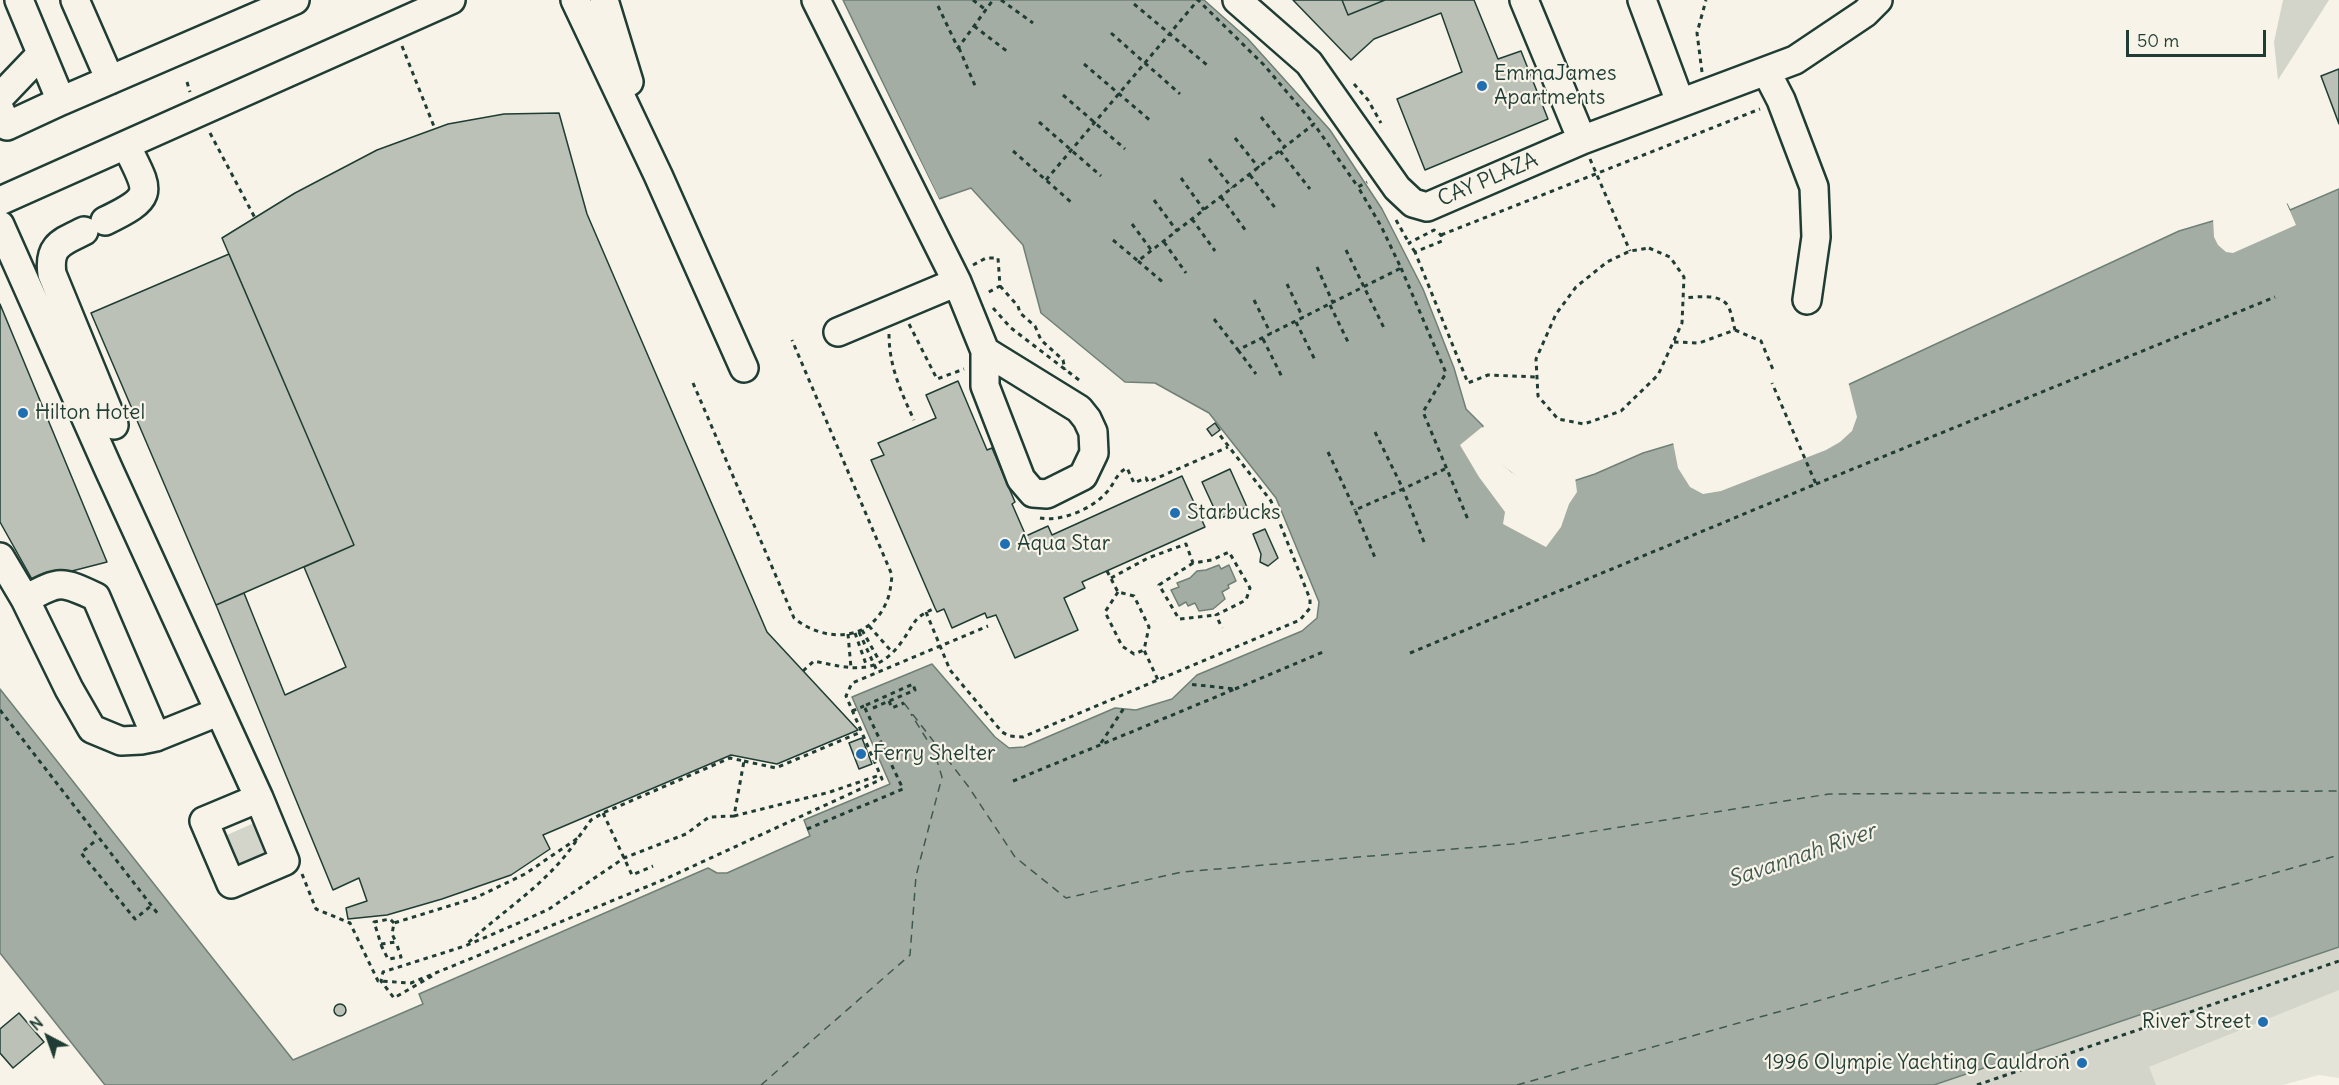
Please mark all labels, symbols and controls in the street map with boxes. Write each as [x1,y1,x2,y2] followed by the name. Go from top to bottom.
[2129,18,2268,56] scale bar
[2137,29,2179,52] text: 50 m
[1494,61,1616,111] place label: EmmaJames Apartments
[1475,79,1489,93] marker: EmmaJames Apartments
[1434,148,1542,212] street label: CAY PLAZA
[35,400,145,426] place label: Hilton Hotel
[16,406,30,420] marker: Hilton Hotel
[1187,500,1281,526] place label: Starbucks
[1168,506,1182,520] marker: Starbucks
[1017,531,1110,557] place label: Aqua Star
[998,537,1012,551] marker: Aqua Star
[873,741,996,767] place label: Ferry Shelter
[854,747,868,761] marker: Ferry Shelter
[1725,818,1879,894] water label: Savannah River
[18,1007,78,1067] north arrow
[2142,1009,2251,1035] place label: River Street
[25,1012,47,1035] text: N
[2256,1015,2270,1029] marker: River Street
[1764,1050,2070,1076] place label: 1996 Olympic Yachting Cauldron
[2075,1056,2089,1070] marker: 1996 Olympic Yachting Cauldron

